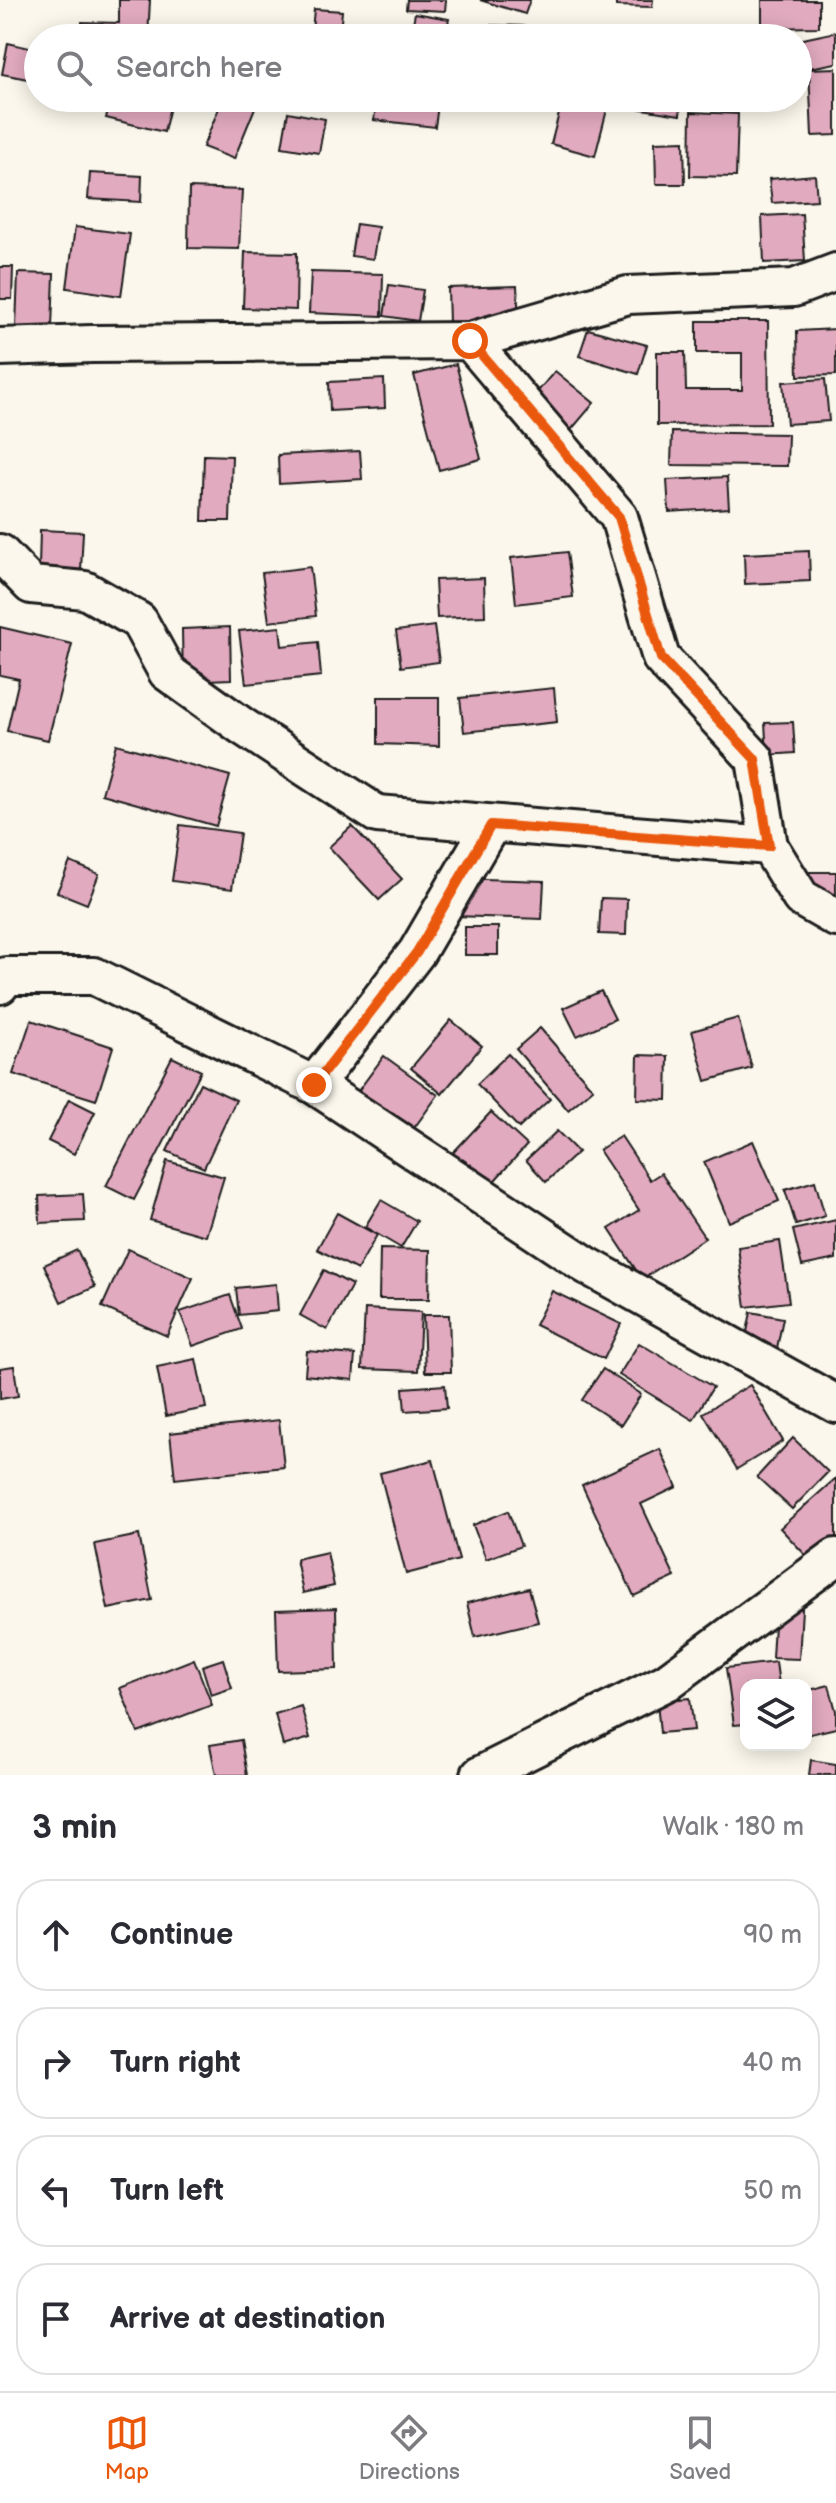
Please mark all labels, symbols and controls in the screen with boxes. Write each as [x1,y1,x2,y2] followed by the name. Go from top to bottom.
[24,24,812,112] search box
[52,46,96,90] icon: search
[116,50,282,86] text: Search here
[452,323,488,359] route start
[296,1067,332,1103] route end
[740,1679,812,1751] map controls
[740,1679,812,1751] button: layers
[32,1807,117,1848] text: 3 min
[663,1812,804,1843] text: Walk · 180 m
[34,1913,78,1957] icon: ahead
[110,1917,233,1953] text: Continue
[743,1920,802,1951] text: 90 m
[34,2041,78,2085] icon: right
[110,2045,241,2081] text: Turn right
[742,2048,802,2079] text: 40 m
[34,2169,78,2213] icon: left
[110,2173,224,2209] text: Turn left
[743,2176,802,2207] text: 50 m
[34,2297,78,2341] icon: arrive
[110,2301,386,2337] text: Arrive at destination
[105,2411,149,2486] tab: Map
[359,2411,460,2486] tab: Directions
[669,2411,731,2486] tab: Saved

